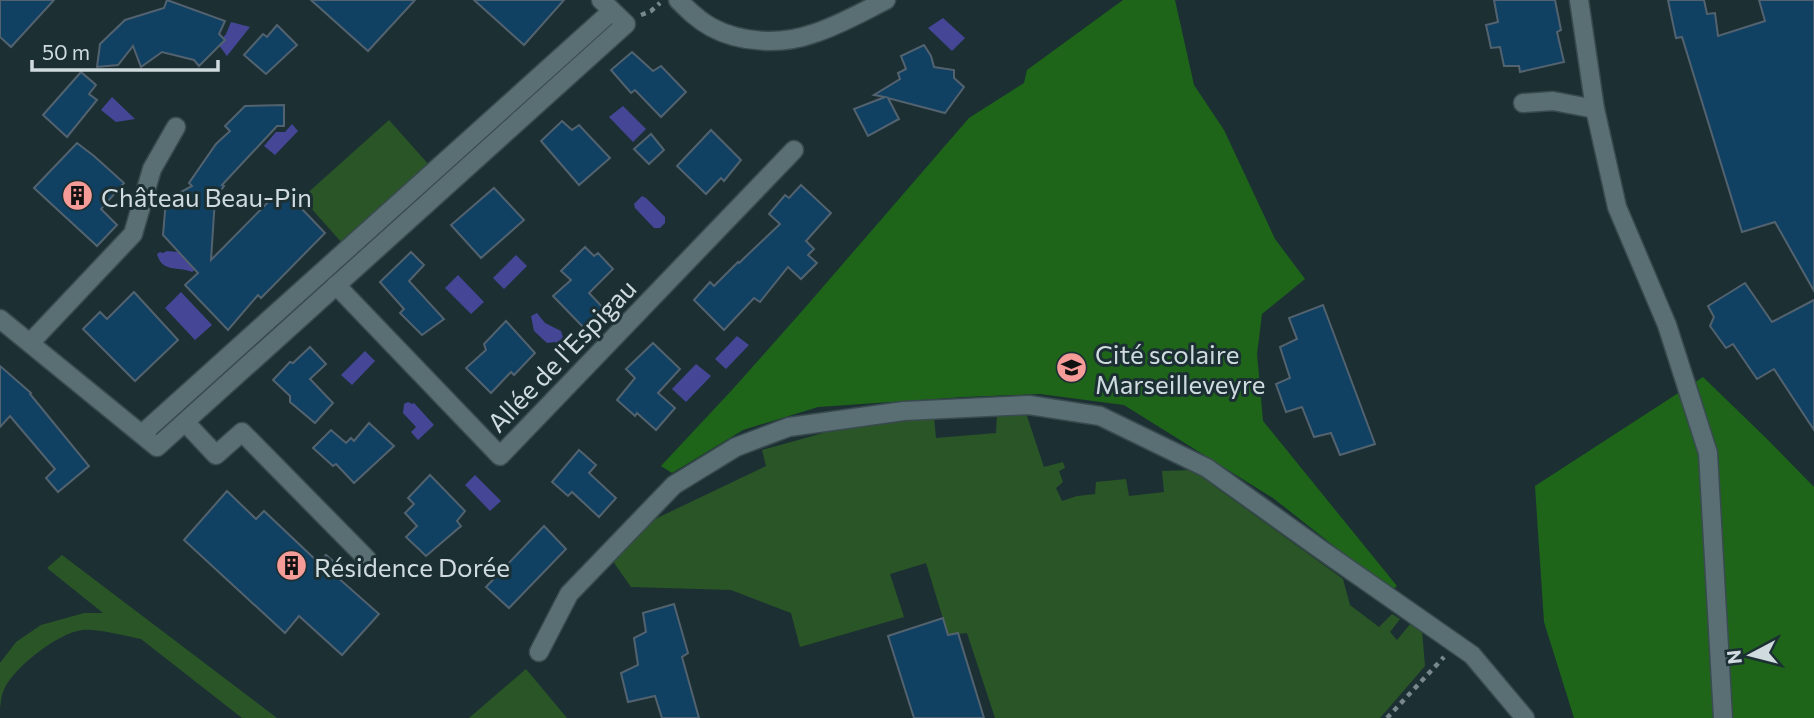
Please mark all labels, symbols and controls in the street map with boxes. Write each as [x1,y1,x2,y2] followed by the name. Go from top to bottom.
[32,28,217,72] scale bar
[42,39,90,64] text: 50 m
[61,179,95,213] building icon: Château Beau-Pin
[101,181,312,212] place label: Château Beau-Pin
[480,272,642,438] street label: Allée de l'Espigau
[1095,338,1265,399] place label: Cité scolaire Marseilleveyre
[1055,351,1089,385] school or university icon: Cité scolaire Marseilleveyre
[274,549,308,583] building icon: Résidence Dorée
[314,551,510,582] place label: Résidence Dorée
[1716,620,1786,690] north arrow
[1721,649,1746,666] text: N

